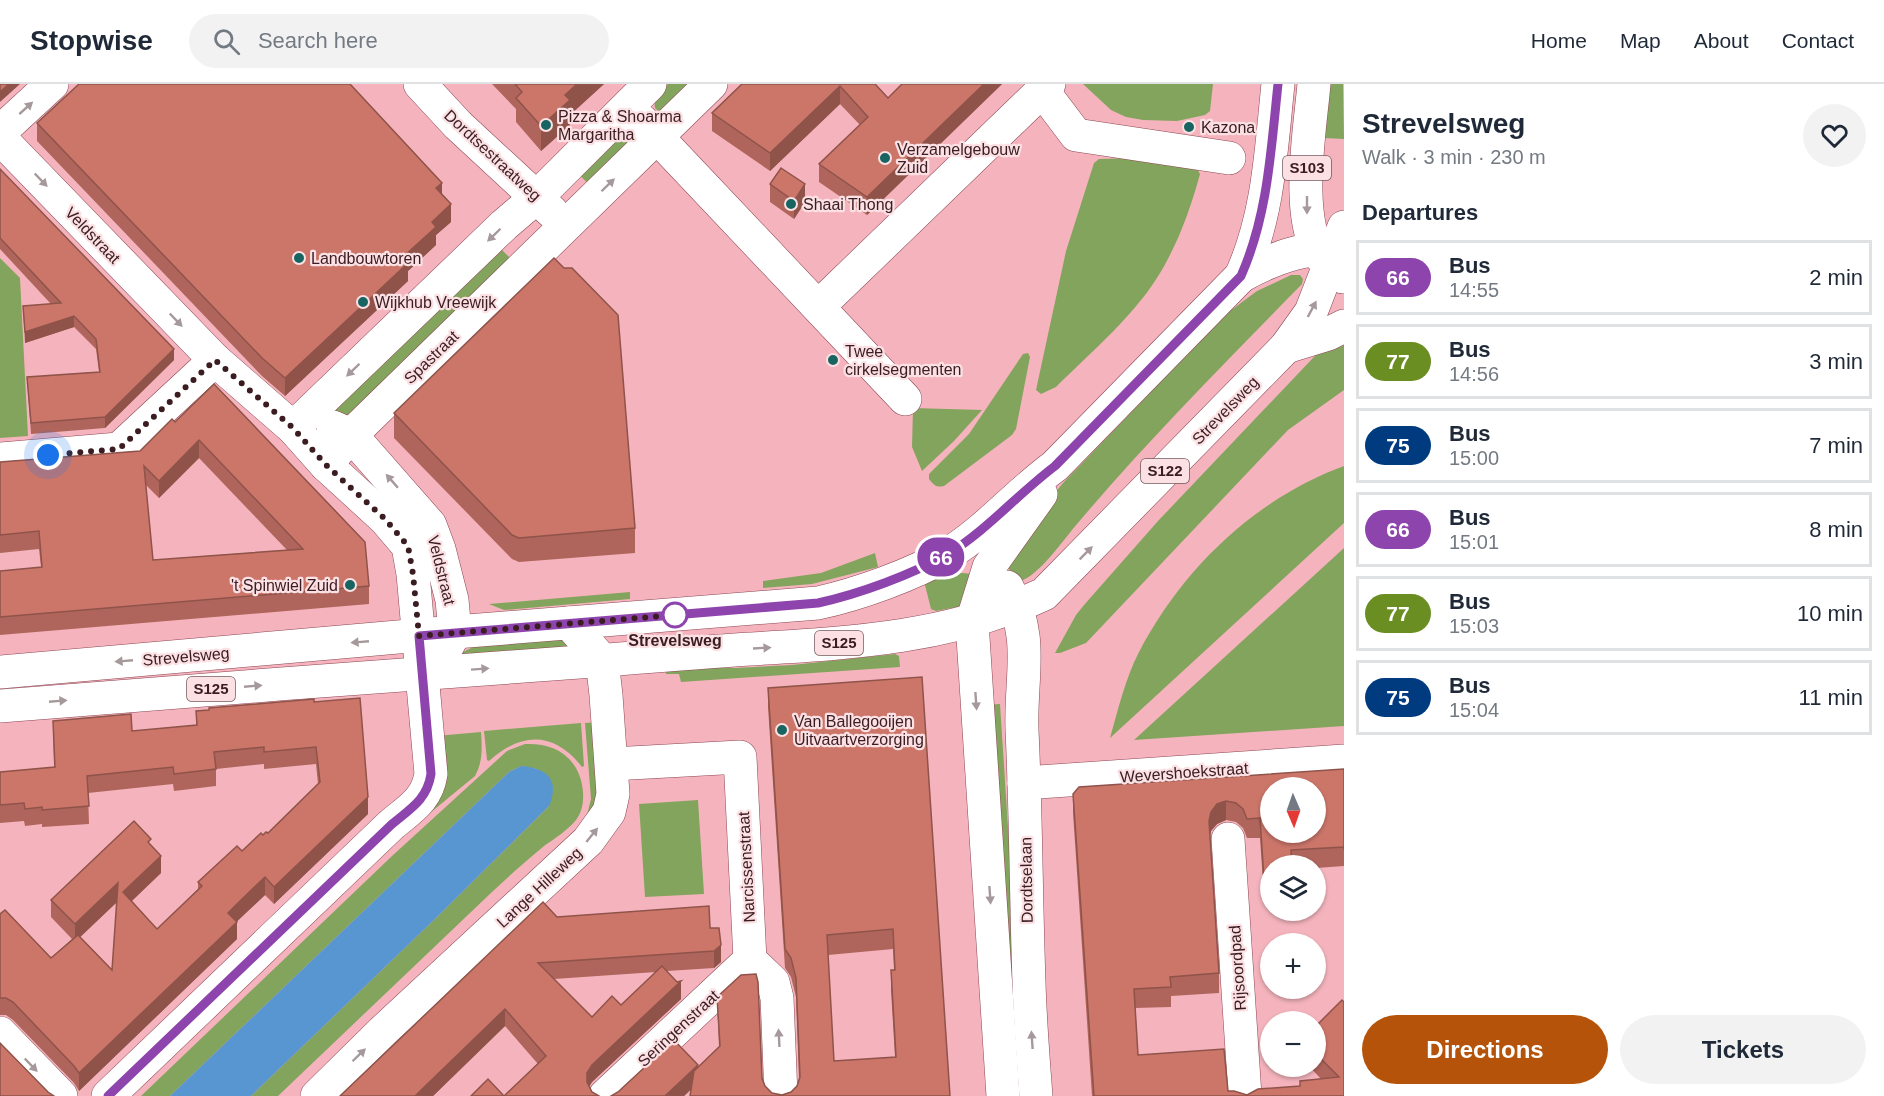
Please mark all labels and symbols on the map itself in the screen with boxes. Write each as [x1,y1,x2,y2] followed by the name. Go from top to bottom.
[18,102,33,115] one-way arrow
[441,106,544,204] street label: Dordtsestraatweg
[558,108,682,143] place label: Pizza & Shoarma Margaritha
[539,118,553,132] marker: Pizza & Shoarma Margaritha
[1201,119,1255,136] place label: Kazona
[1182,120,1196,134] marker: Kazona
[897,141,1020,176] place label: Verzamelgebouw Zuid
[878,151,892,165] marker: Verzamelgebouw Zuid
[1283,156,1331,180] road number: S103
[33,173,47,187] one-way arrow
[600,178,615,192] one-way arrow
[803,196,893,213] place label: Shaai Thong
[1302,196,1312,215] one-way arrow
[784,197,798,211] marker: Shaai Thong
[62,204,124,267] street label: Veldstraat
[486,228,501,242] one-way arrow
[311,250,421,267] place label: Landbouwtoren
[292,251,306,265] marker: Landbouwtoren
[375,294,497,311] place label: Wijkhub Vreewijk
[356,295,370,309] marker: Wijkhub Vreewijk
[1307,300,1317,317] one-way arrow
[169,313,183,327] one-way arrow
[401,327,462,387] street label: Spastraat
[845,343,962,378] place label: Twee cirkelsegmenten
[826,353,840,367] marker: Twee cirkelsegmenten
[346,363,361,377] one-way arrow
[1189,373,1262,448] street label: Strevelsweg
[33,440,63,470] your location
[1141,459,1189,483] road number: S122
[386,474,399,489] one-way arrow
[425,534,459,607] street label: Veldstraat
[914,538,968,576] line badge: 66
[1078,546,1092,560] one-way arrow
[231,577,338,594] place label: 't Spinwiel Zuid
[343,578,357,592] marker: 't Spinwiel Zuid
[662,602,688,628] marker: Strevelsweg
[815,631,863,655] road number: S125
[628,632,722,649] place label: Strevelsweg
[351,637,370,647] one-way arrow
[142,644,230,669] street label: Strevelsweg
[752,644,771,653] one-way arrow
[115,657,134,666] one-way arrow
[471,664,490,674] one-way arrow
[187,677,235,701] road number: S125
[243,681,262,691] one-way arrow
[972,691,981,710] one-way arrow
[49,697,68,706] one-way arrow
[794,713,924,748] place label: Van Ballegooijen Uitvaartverzorging
[775,723,789,737] marker: Van Ballegooijen Uitvaartverzorging
[1119,759,1249,785] street label: Wevershoekstraat
[1260,777,1326,843] north arrow
[735,810,758,923] street label: Narcissenstraat
[586,827,599,843] one-way arrow
[1017,837,1036,923] street label: Dordtselaan
[494,844,585,931] street label: Lange Hilleweg
[985,886,994,905] one-way arrow
[1226,925,1249,1011] street label: Rijsoordpad
[634,986,723,1070] street label: Seringenstraat
[774,1028,783,1047] one-way arrow
[1028,1031,1037,1050] one-way arrow
[351,1049,365,1063] one-way arrow
[23,1057,37,1071] one-way arrow

